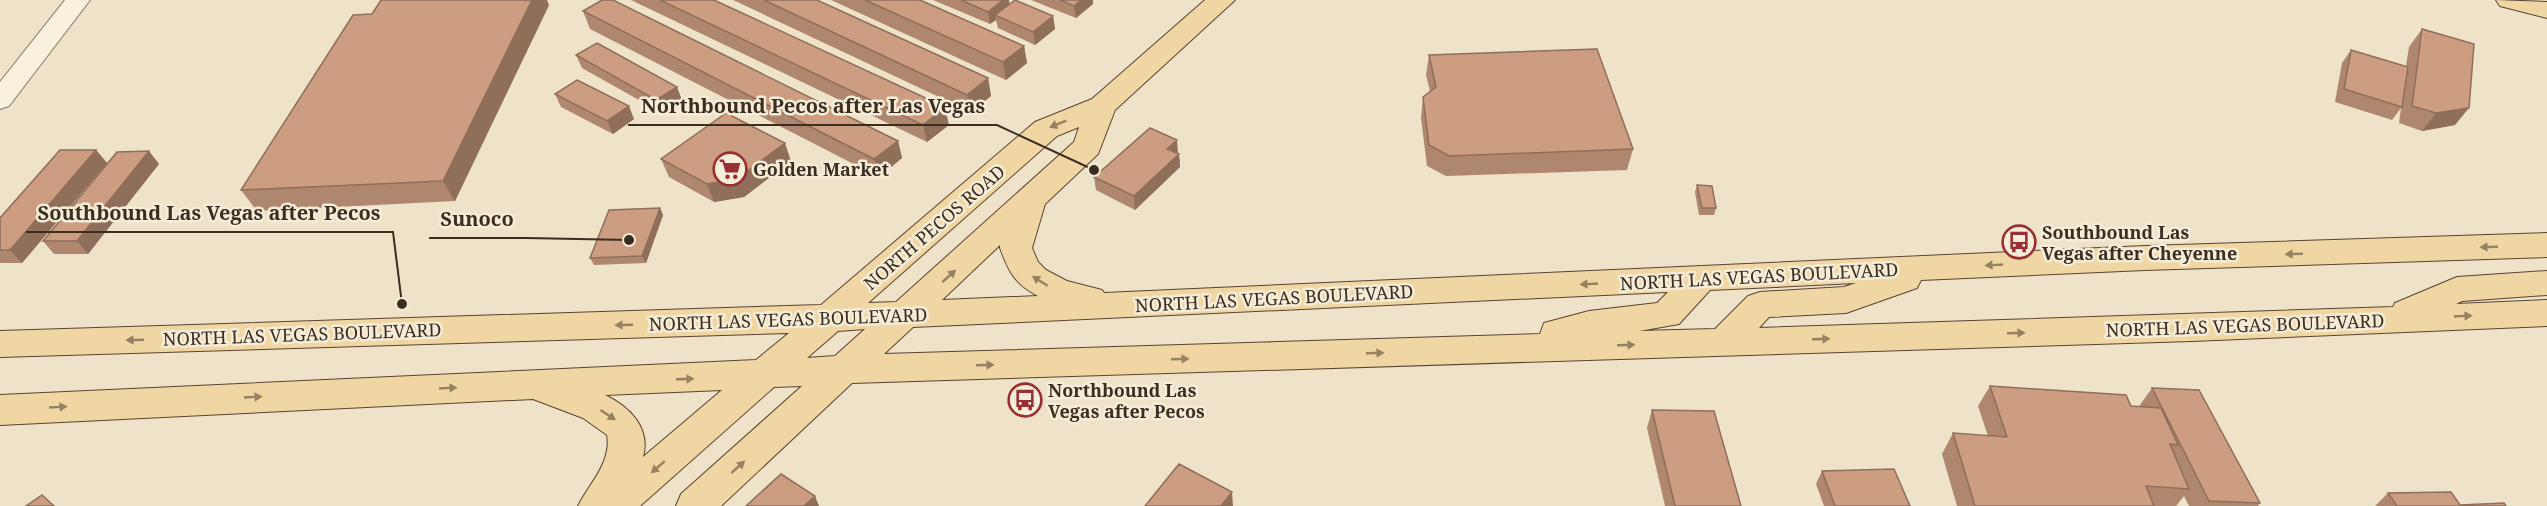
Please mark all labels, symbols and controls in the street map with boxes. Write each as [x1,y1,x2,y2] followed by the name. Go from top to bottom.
[628,87,997,125] callout: Northbound Pecos after Las Vegas
[641,92,985,119] text: Northbound Pecos after Las Vegas
[1049,120,1067,129] one-way arrow
[712,151,748,187] supermarket icon: Golden Market
[753,157,889,181] place label: Golden Market
[858,159,1010,295] street label: NORTH PECOS ROAD
[26,194,393,232] callout: Southbound Las Vegas after Pecos
[38,199,380,226] text: Southbound Las Vegas after Pecos
[429,200,526,238] callout: Sunoco
[440,205,514,232] text: Sunoco
[2042,220,2237,265] place label: Southbound Las Vegas after Cheyenne
[2001,224,2037,260] bus stop icon: Southbound Las Vegas after Cheyenne
[2479,243,2498,252] one-way arrow
[2284,249,2303,258] one-way arrow
[1619,257,1899,295] street label: NORTH LAS VEGAS BOULEVARD
[1984,261,2003,270] one-way arrow
[941,269,956,283] one-way arrow
[1032,276,1048,287] one-way arrow
[1134,279,1414,317] street label: NORTH LAS VEGAS BOULEVARD
[1580,279,1599,288] one-way arrow
[648,302,928,336] street label: NORTH LAS VEGAS BOULEVARD
[2105,308,2385,342] street label: NORTH LAS VEGAS BOULEVARD
[2453,311,2472,321] one-way arrow
[162,317,442,351] street label: NORTH LAS VEGAS BOULEVARD
[615,320,634,329] one-way arrow
[2007,328,2026,338] one-way arrow
[1812,334,1831,344] one-way arrow
[126,335,145,344] one-way arrow
[1617,340,1636,350] one-way arrow
[1366,348,1385,357] one-way arrow
[1171,354,1190,363] one-way arrow
[976,360,995,369] one-way arrow
[675,374,694,383] one-way arrow
[1048,378,1205,423] place label: Northbound Las Vegas after Pecos
[1007,382,1043,418] bus stop icon: Northbound Las Vegas after Pecos
[438,383,457,392] one-way arrow
[244,393,263,402] one-way arrow
[49,402,68,411] one-way arrow
[599,409,616,420] one-way arrow
[651,460,666,473] one-way arrow
[731,460,745,474] one-way arrow

